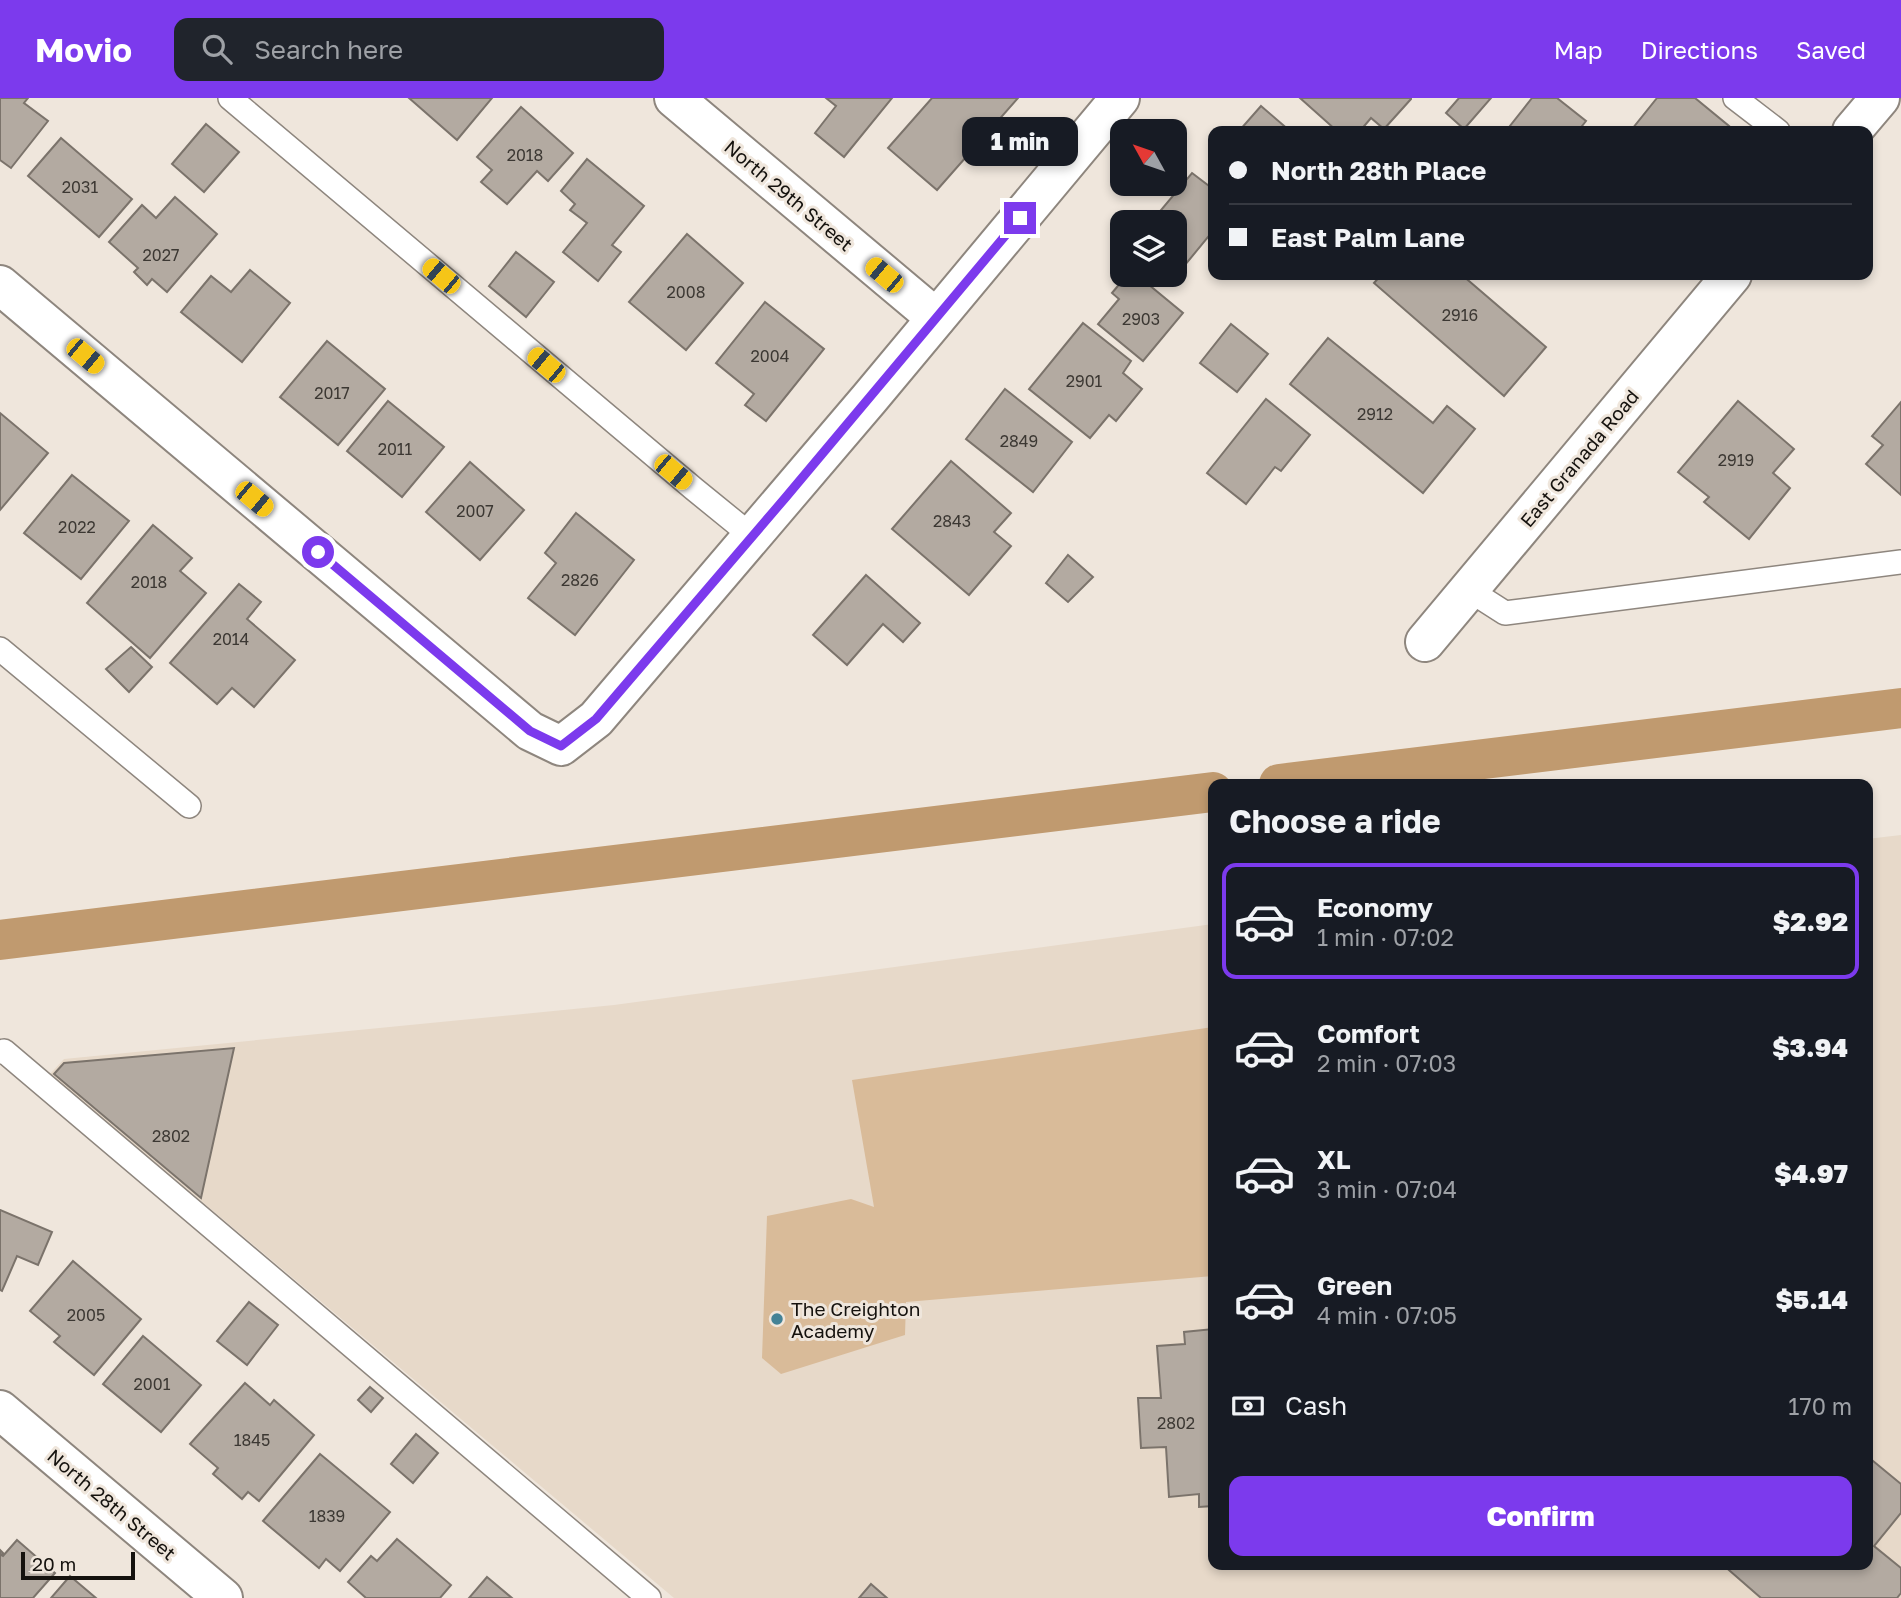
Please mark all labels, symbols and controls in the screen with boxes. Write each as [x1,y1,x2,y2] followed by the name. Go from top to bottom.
[174,18,664,81] search box
[35,30,132,69] text: Movio
[198,30,236,68] icon: search
[254,34,403,65] text: Search here
[1554,35,1603,64] text: Map
[1641,35,1758,64] text: Directions
[1796,35,1866,64] text: Saved
[962,116,1078,166] callout: 1 min
[1110,119,1186,196] north arrow
[1110,119,1187,287] map controls
[991,127,1049,155] text: 1 min
[720,135,858,255] street label: North 29th Street
[507,145,543,165] house number: 2018
[1271,155,1486,186] text: North 28th Place
[62,177,98,197] house number: 2031
[1004,202,1036,234] route end
[1110,210,1187,287] button: layers
[1271,222,1465,253] text: East Palm Lane
[143,245,179,265] house number: 2027
[862,253,907,297] car
[419,254,464,298] car
[667,282,705,302] house number: 2008
[1442,305,1478,325] house number: 2916
[1122,309,1160,329] house number: 2903
[63,334,108,378] car
[524,343,569,387] car
[751,346,789,366] house number: 2004
[1066,371,1103,391] house number: 2901
[314,383,350,403] house number: 2017
[1515,385,1643,531] street label: East Granada Road
[1357,404,1393,424] house number: 2912
[1000,431,1038,451] house number: 2849
[378,439,413,459] house number: 2011
[651,450,696,494] car
[1718,450,1754,470] house number: 2919
[232,477,277,521] car
[456,501,494,521] house number: 2007
[933,511,971,531] house number: 2843
[58,517,96,537] house number: 2022
[302,536,334,568] route start
[561,570,599,590] house number: 2826
[131,572,167,592] house number: 2018
[213,629,249,649] house number: 2014
[1229,802,1441,840] text: Choose a ride
[1233,890,1296,953] icon: car
[1317,892,1433,923] text: Economy
[1773,906,1848,937] text: $2.92
[1317,923,1454,951] text: 1 min · 07:02
[1233,1016,1296,1079] icon: car
[1317,1018,1420,1049] text: Comfort
[1772,1032,1848,1063] text: $3.94
[1317,1049,1456,1077] text: 2 min · 07:03
[152,1126,190,1146] house number: 2802
[1233,1142,1296,1205] icon: car
[1317,1144,1351,1175] text: XL
[1774,1158,1848,1189] text: $4.97
[1317,1175,1457,1203] text: 3 min · 07:04
[1233,1268,1296,1331] icon: car
[1317,1270,1392,1301] text: Green
[1775,1284,1848,1315] text: $5.14
[791,1297,920,1342] place label: The Creighton Academy
[1317,1301,1457,1329] text: 4 min · 07:05
[67,1305,105,1325] house number: 2005
[769,1311,785,1327] marker: The Creighton Academy
[134,1374,171,1394] house number: 2001
[1229,1387,1267,1425] icon: cash
[1285,1390,1347,1421] text: Cash
[1788,1392,1852,1420] text: 170 m
[1157,1413,1195,1433] house number: 2802
[234,1430,270,1450] house number: 1845
[43,1444,181,1564] street label: North 28th Street
[1229,1476,1852,1556] button: Confirm
[309,1506,345,1526] house number: 1839
[21,1549,135,1581] scale bar
[32,1552,76,1575] text: 20 m

